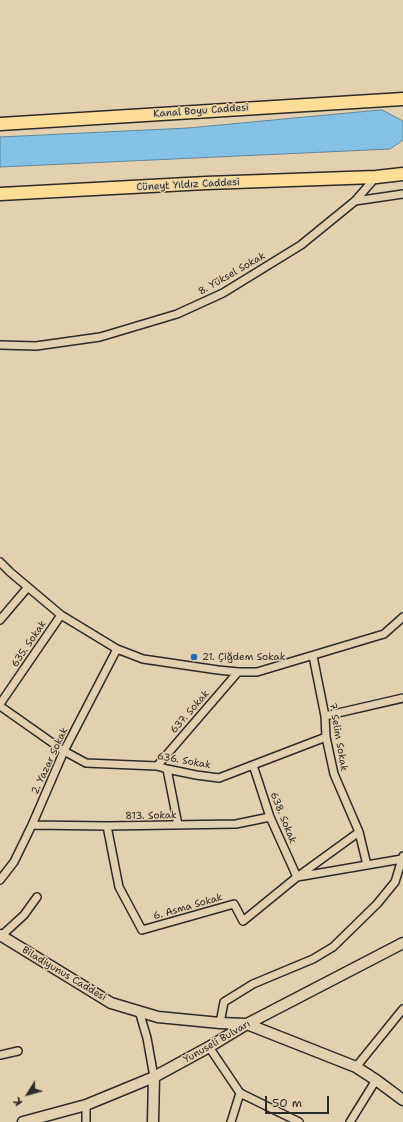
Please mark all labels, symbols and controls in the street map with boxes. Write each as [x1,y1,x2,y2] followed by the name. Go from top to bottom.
[153,102,249,120] street label: Kanal Boyu Caddesi
[136,176,240,194] street label: Cüneyt Yıldız Caddesi
[196,250,268,298] street label: 8. Yüksel Sokak
[9,618,49,670] street label: 635. Sokak
[202,651,285,663] place label: 21. Çiğdem Sokak
[189,652,199,662] marker: 21. Çiğdem Sokak
[168,688,212,736] street label: 637. Sokak
[326,702,350,772] street label: 7. Selim Sokak
[29,726,71,796] street label: 2. Yazar Sokak
[156,750,212,772] street label: 636. Sokak
[267,791,299,845] street label: 638. Sokak
[125,810,177,822] street label: 813. Sokak
[152,891,224,923] street label: 6. Asma Sokak
[20,944,108,1004] street label: Biladiyunus Caddesi
[181,1018,253,1066] street label: Yunuseli Bulvarı
[8,1074,48,1114] north arrow
[267,1088,331,1114] scale bar
[10,1094,26,1109] text: K
[272,1095,302,1111] text: 50 m

